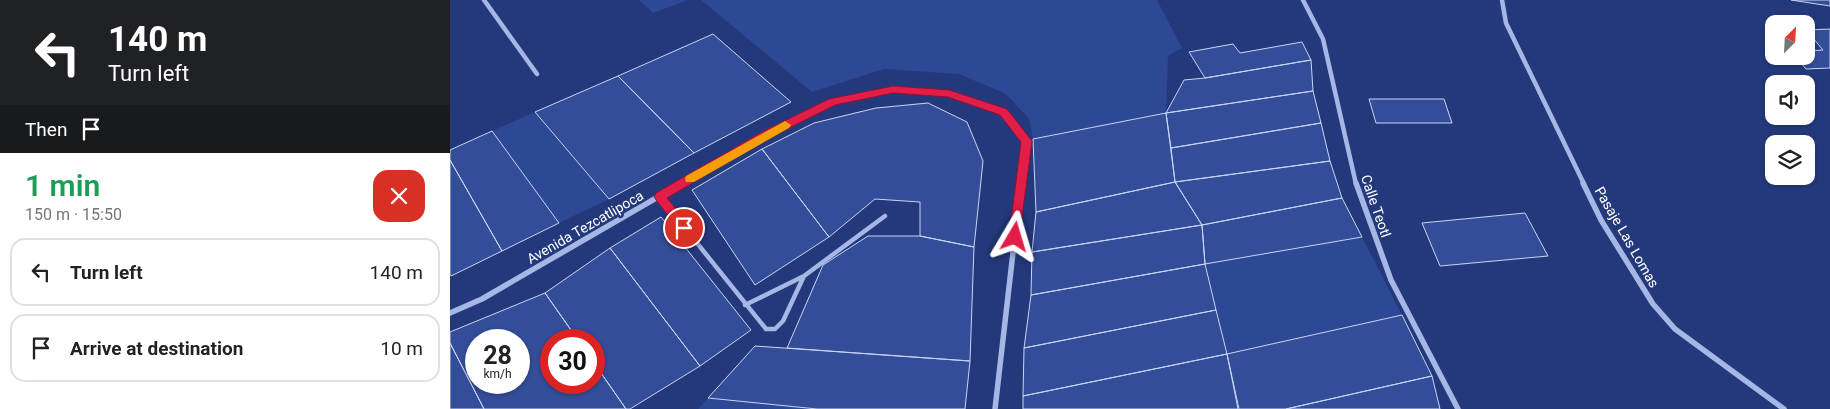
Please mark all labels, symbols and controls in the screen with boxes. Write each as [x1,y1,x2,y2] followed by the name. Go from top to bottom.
[1765,15,1815,65] north arrow
[1765,15,1815,185] map controls
[108,19,207,60] text: 140 m
[25,20,90,85] icon: left
[108,61,189,86] text: Turn left
[1765,75,1815,125] button: sound
[77,115,105,143] icon: arrive
[25,118,67,141] text: Then
[1765,135,1815,185] button: layers
[25,168,100,203] text: 1 min
[373,170,425,222] button: close
[1358,173,1394,239] street label: Calle Teotl
[1592,184,1662,290] street label: Pasaje Las Lomas
[524,187,646,267] street label: Avenida Tezcatlipoca
[25,205,122,224] text: 150 m · 15:50
[663,207,705,249] pin
[988,210,1040,262] position arrow
[670,214,698,242] icon: arrive
[27,258,55,286] icon: left
[70,261,143,284] text: Turn left
[370,261,423,284] text: 140 m
[540,329,605,394] speed limit sign: 30
[27,334,55,362] icon: arrive
[70,337,243,360] text: Arrive at destination
[380,337,423,360] text: 10 m
[483,341,512,370] text: 28
[483,367,512,381] text: km/h

